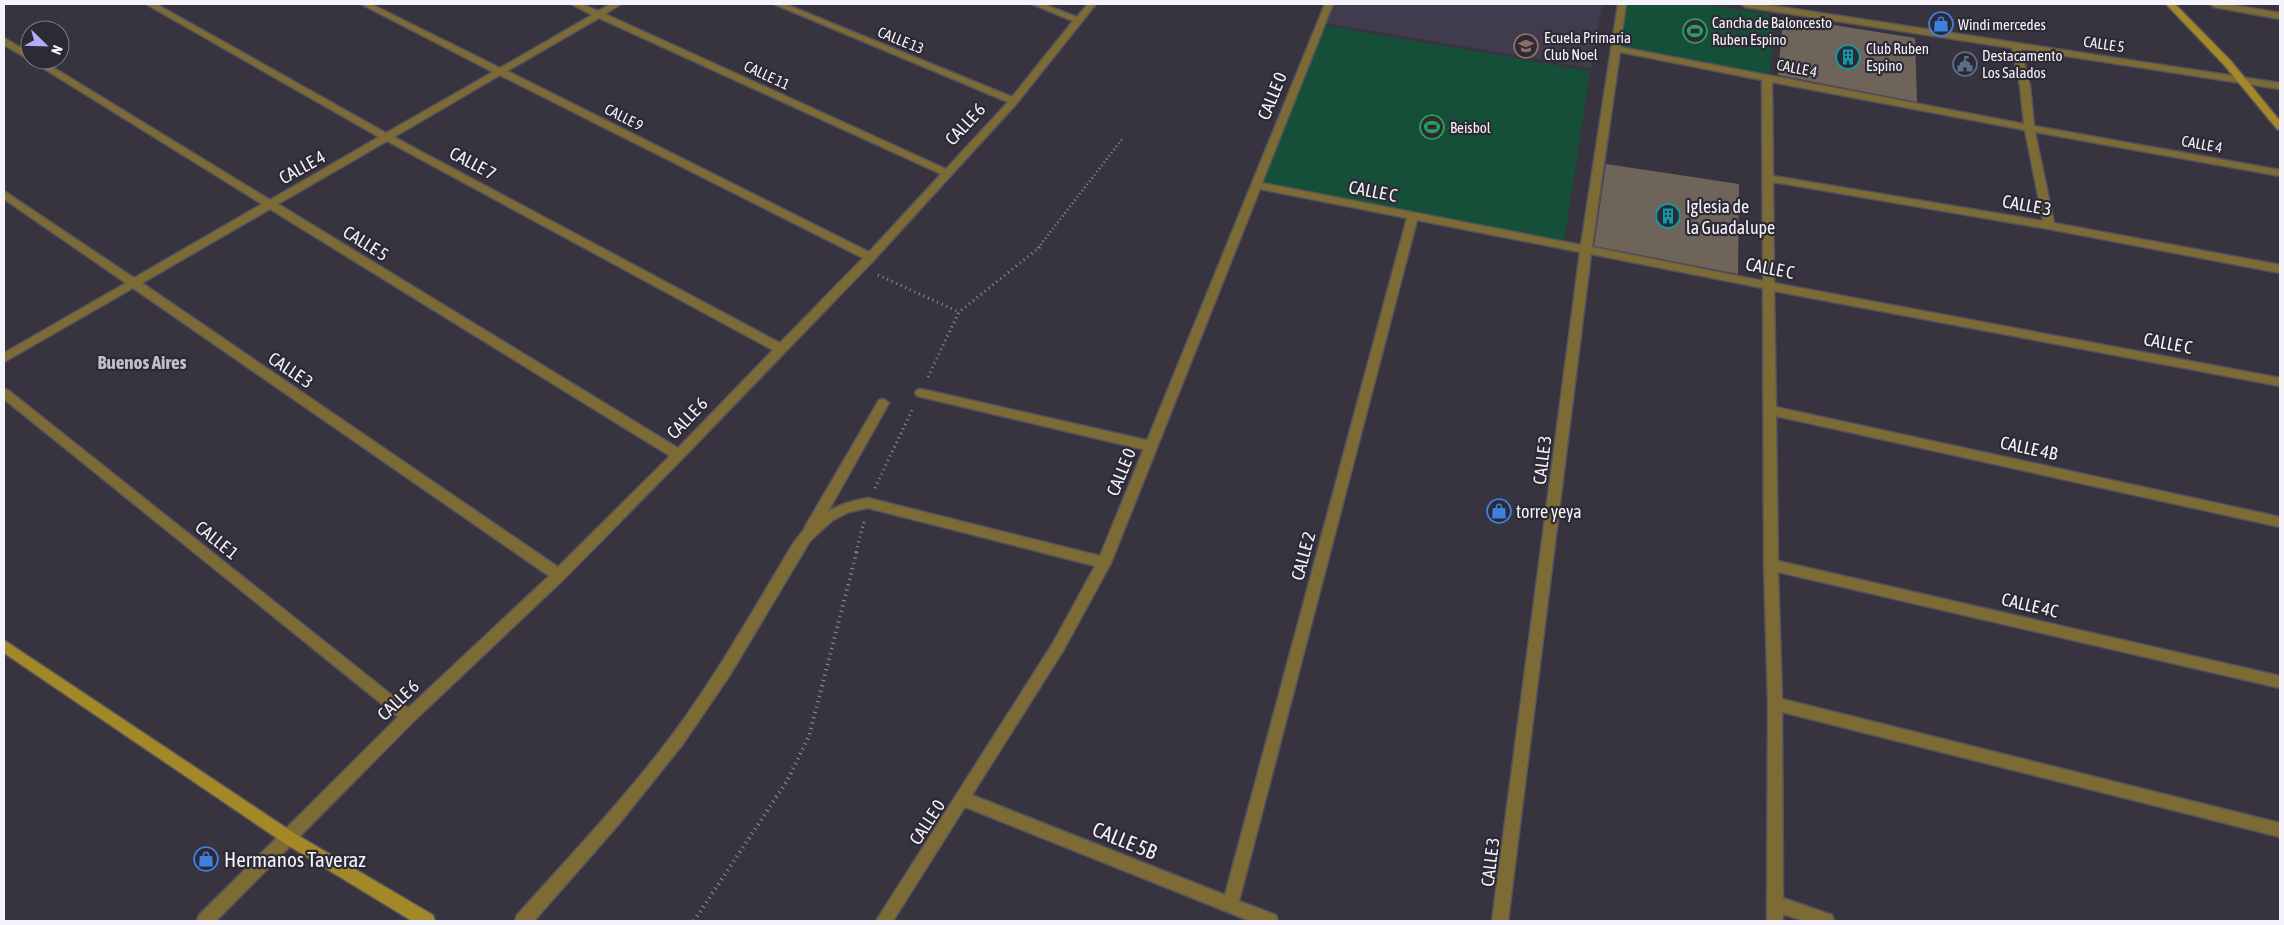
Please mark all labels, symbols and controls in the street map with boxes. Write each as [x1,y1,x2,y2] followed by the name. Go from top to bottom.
[1928,11,1954,37] shop icon: Windi mercedes
[1712,14,1832,48] place label: Cancha de Baloncesto Ruben Espino
[1958,16,2046,33] place label: Windi mercedes
[1682,18,1708,44] sports icon: Cancha de Baloncesto Ruben Espino
[20,20,70,70] north arrow
[875,23,927,57] street label: CALLE 13
[1544,29,1631,63] place label: Ecuela Primaria Club Noel
[1513,33,1539,59] school or university icon: Ecuela Primaria Club Noel
[2082,33,2126,55] street label: CALLE 5
[1866,40,1929,74] place label: Club Ruben Espino
[48,43,66,57] text: N
[1835,44,1861,70] building icon: Club Ruben Espino
[1982,47,2062,81] place label: Destacamento Los Salados
[1952,51,1978,77] public building icon: Destacamento Los Salados
[1775,56,1819,80] street label: CALLE 4
[742,57,792,93] street label: CALLE 11
[1253,69,1291,123] street label: CALLE 0
[940,99,990,149] street label: CALLE 6
[602,100,646,134] street label: CALLE 9
[1419,114,1445,140] sports icon: Beisbol
[1450,119,1491,136] place label: Beisbol
[2180,132,2224,156] street label: CALLE 4
[446,142,500,184] street label: CALLE 7
[275,146,329,188] street label: CALLE 4
[1347,176,1399,206] street label: CALLE C
[2001,190,2053,220] street label: CALLE 3
[1686,196,1775,238] place label: Iglesia de la Guadalupe
[1655,203,1681,229] building icon: Iglesia de la Guadalupe
[339,221,393,265] street label: CALLE 5
[1744,253,1796,283] street label: CALLE C
[2142,328,2194,358] street label: CALLE C
[265,347,317,393] street label: CALLE 3
[98,351,187,373] district label: Buenos Aires
[662,393,712,443] street label: CALLE 6
[1998,432,2060,464] street label: CALLE 4B
[1529,434,1555,486] street label: CALLE 3
[1102,445,1140,499] street label: CALLE 0
[1486,498,1512,524] shop icon: torre yeya
[1516,501,1582,522] place label: torre yeya
[191,516,243,564] street label: CALLE 1
[1286,529,1320,583] street label: CALLE 2
[2000,588,2060,622] street label: CALLE 4C
[373,675,423,725] street label: CALLE 6
[905,796,949,848] street label: CALLE 0
[1089,816,1161,864] street label: CALLE 5B
[1477,836,1503,888] street label: CALLE 3
[193,846,219,872] shop icon: Hermanos Taveraz
[224,847,366,871] place label: Hermanos Taveraz

